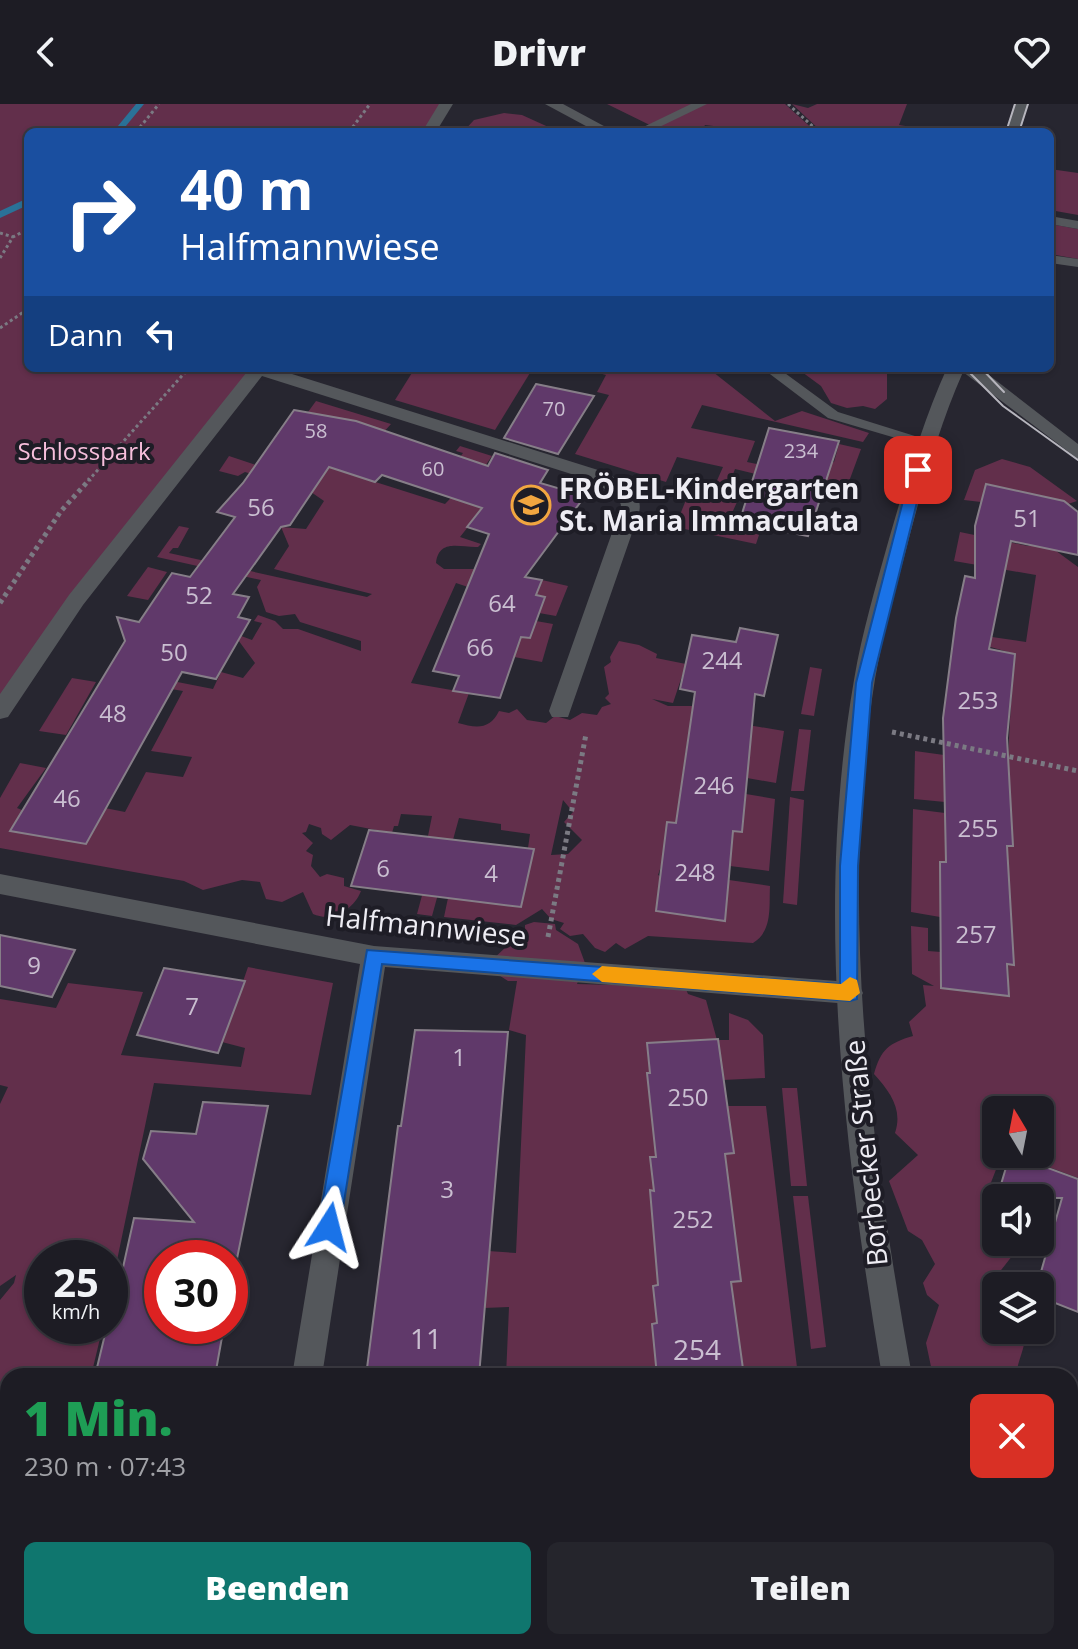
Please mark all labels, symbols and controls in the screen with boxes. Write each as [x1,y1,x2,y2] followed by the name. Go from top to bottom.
[492,28,586,77] text: Drivr
[24,30,68,74] icon: back
[1010,30,1054,74] icon: heart
[180,150,314,226] text: 40 m
[48,160,152,264] icon: right
[180,222,440,271] text: Halfmannwiese
[139,312,183,356] icon: left
[48,314,123,355] text: Dann
[543,395,565,422] house number: 70
[305,417,327,444] house number: 58
[17,434,151,467] park label: Schlosspark
[884,436,952,504] pin
[784,437,819,464] house number: 234
[896,448,940,492] icon: arrive
[422,455,444,482] house number: 60
[559,469,860,539] place label: FRÖBEL-Kindergarten St. Maria Immaculata
[510,484,552,526] school or university icon: FRÖBEL-Kindergarten St. Maria Immaculata
[247,490,275,523] house number: 56
[1013,501,1041,534] house number: 51
[185,578,213,611] house number: 52
[488,586,516,619] house number: 64
[466,630,494,663] house number: 66
[160,635,188,668] house number: 50
[701,643,743,676] house number: 244
[957,683,999,716] house number: 253
[99,696,127,729] house number: 48
[693,768,735,801] house number: 246
[53,781,81,814] house number: 46
[957,811,999,844] house number: 255
[376,851,390,884] house number: 6
[674,855,716,888] house number: 248
[484,856,498,889] house number: 4
[324,896,529,954] street label: Halfmannwiese
[955,917,997,950] house number: 257
[27,948,41,981] house number: 9
[185,989,199,1022] house number: 7
[834,1038,896,1268] street label: Borbecker Straße
[452,1040,466,1073] house number: 1
[667,1080,709,1113] house number: 250
[982,1096,1054,1168] north arrow
[982,1096,1054,1344] map controls
[440,1172,454,1205] house number: 3
[982,1184,1054,1256] button: sound
[287,1185,371,1269] position arrow
[672,1202,714,1235] house number: 252
[144,1240,248,1344] speed limit sign: 30
[53,1254,99,1309] text: 25
[982,1272,1054,1344] button: layers
[52,1298,100,1325] text: km/h
[410,1319,442,1357] house number: 11
[673,1330,721,1368] house number: 254
[24,1385,173,1450] text: 1 Min.
[970,1394,1054,1478] button: close
[24,1448,186,1484] text: 230 m · 07:43
[24,1542,531,1634] button: Beenden
[547,1542,1054,1634] button: Teilen

